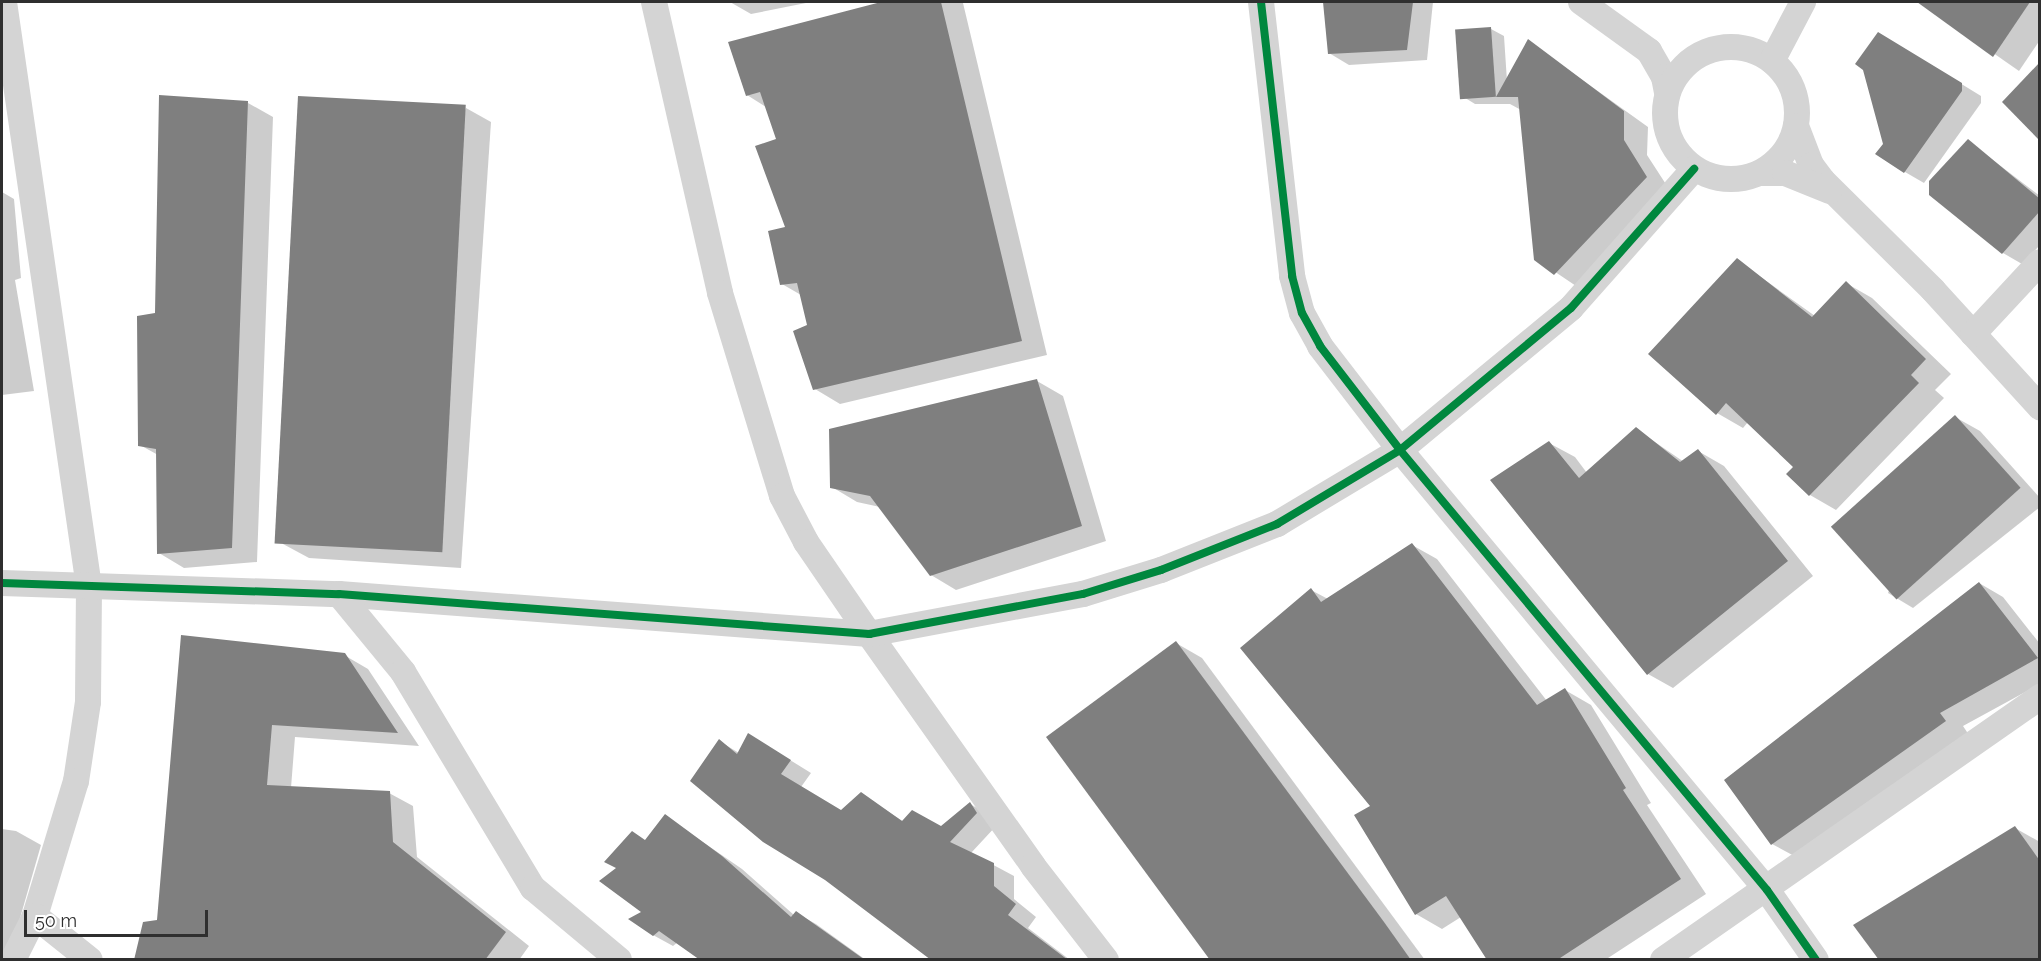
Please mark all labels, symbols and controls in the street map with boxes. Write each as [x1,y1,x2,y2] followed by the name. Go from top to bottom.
[27,898,212,936] scale bar
[35,910,77,931] text: 50 m

